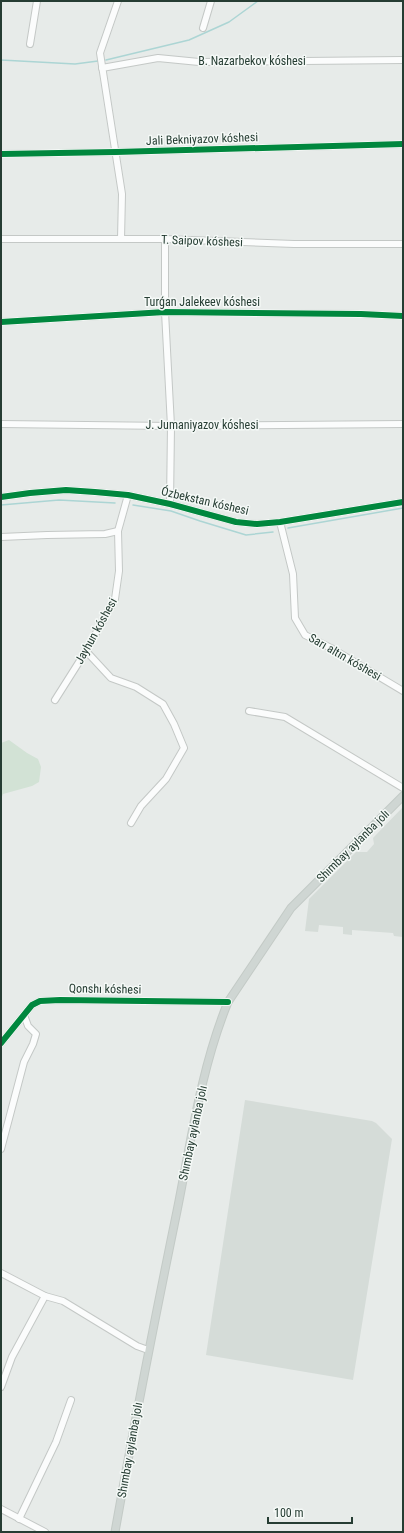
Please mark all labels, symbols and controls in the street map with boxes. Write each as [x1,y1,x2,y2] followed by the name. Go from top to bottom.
[198,54,306,68] street label: B. Nazarbekov kóshesi
[146,130,258,148] street label: Jali Bekniyazov kóshesi
[161,233,243,249] street label: T. Saipov kóshesi
[144,295,260,309] street label: Turǵan Jalekeev kóshesi
[146,418,258,432] street label: J. Jumaniyazov kóshesi
[160,483,250,518] street label: Ózbekstan kóshesi
[72,596,120,666] street label: Jayhun kóshesi
[306,631,384,683] street label: Sarı altın kóshesi
[314,807,392,885] street label: Shımbay aylanba jolı
[69,981,141,997] street label: Qonshı kóshesi
[176,1084,210,1182] street label: Shımbay aylanba jolı
[115,1401,145,1499] street label: Shımbay aylanba jolı
[268,1499,352,1525] scale bar
[274,1506,304,1520] text: 100 m

